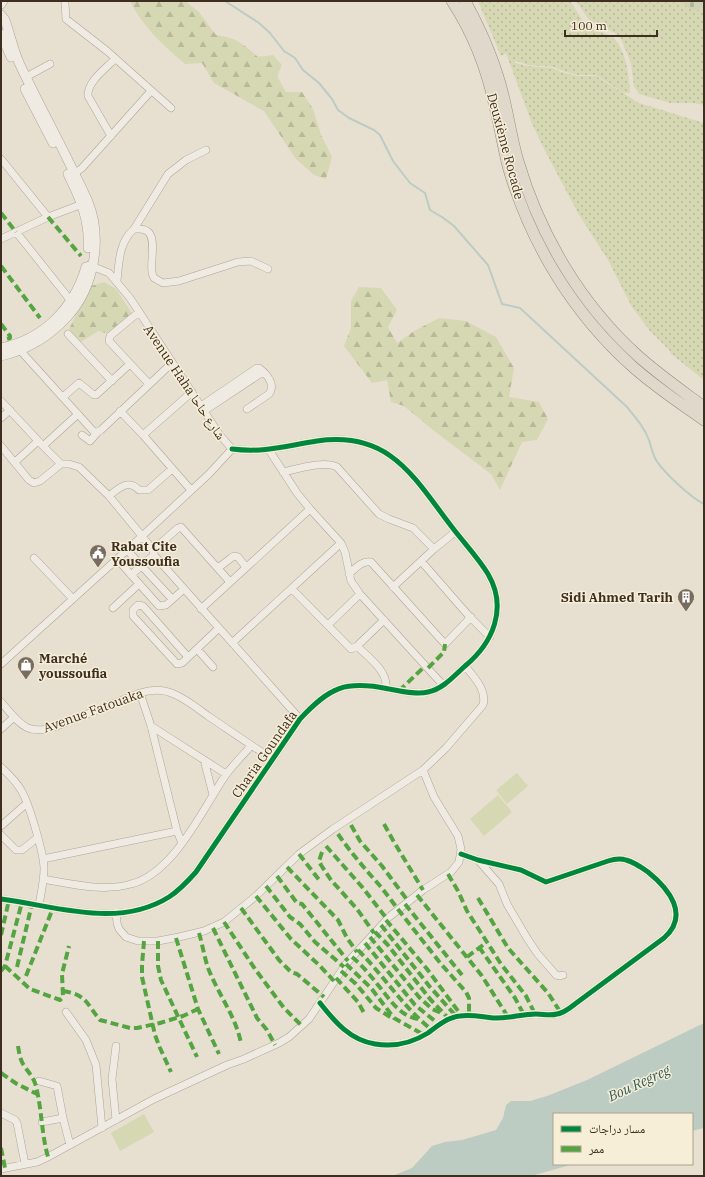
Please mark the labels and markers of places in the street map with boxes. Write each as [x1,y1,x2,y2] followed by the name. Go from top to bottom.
[111,538,180,570] place label: Rabat Cite Youssoufia
[88,543,108,568] public building icon: Rabat Cite Youssoufia
[676,587,696,612] building icon: Sidi Ahmed Tarih
[561,589,674,606] place label: Sidi Ahmed Tarih
[38,650,108,682] place label: Marché youssoufia
[16,655,36,680] shop icon: Marché youssoufia

